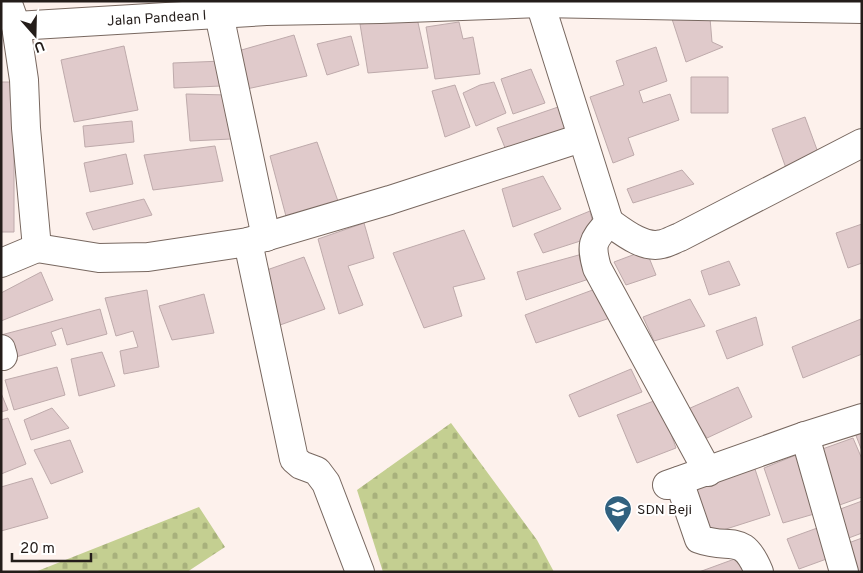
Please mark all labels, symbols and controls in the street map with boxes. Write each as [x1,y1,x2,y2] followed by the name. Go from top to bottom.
[107,8,207,31] street label: Jalan Pandean I
[10,10,60,60] north arrow
[31,36,47,55] text: U
[603,494,633,533] school or university icon: SDN Beji
[637,502,692,519] place label: SDN Beji
[12,530,91,562] scale bar
[20,540,55,559] text: 20 m

